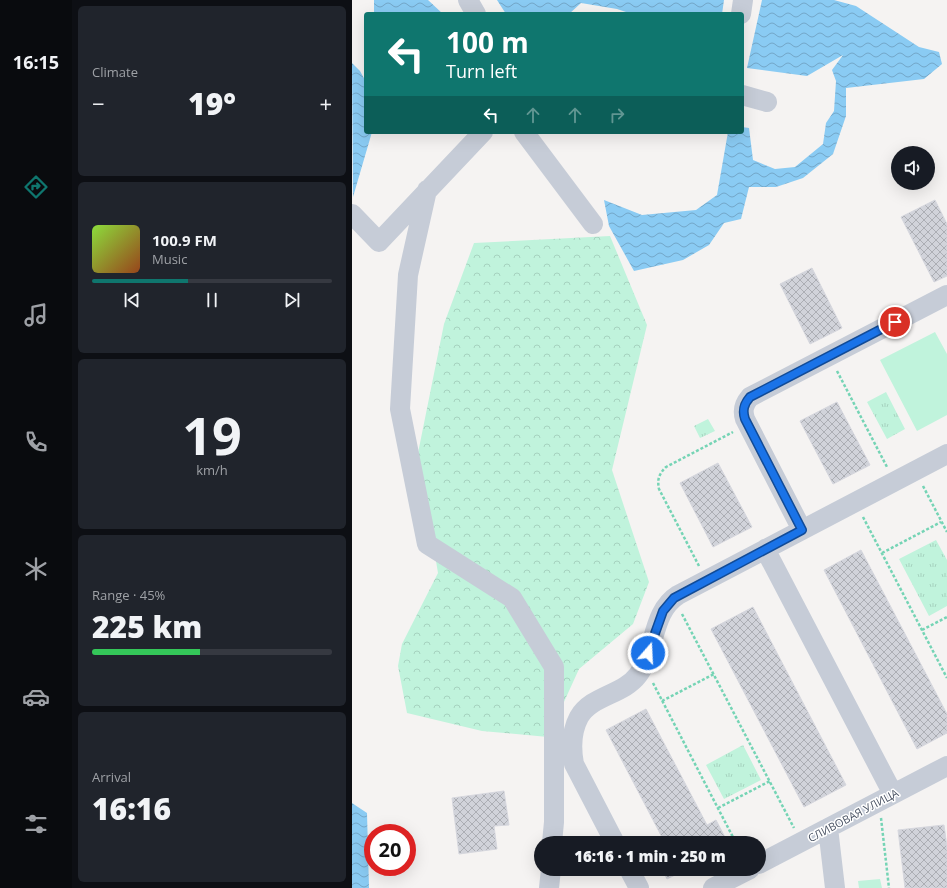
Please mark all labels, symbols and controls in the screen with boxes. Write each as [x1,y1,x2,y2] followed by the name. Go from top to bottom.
[446,23,529,61] text: 100 m
[380,28,432,80] icon: left
[13,50,59,74] text: 16:15
[446,59,517,83] text: Turn left
[92,63,138,81] text: Climate
[188,83,236,124] text: 19°
[92,88,105,118] text: −
[319,88,332,118] text: +
[480,104,502,126] icon: left
[522,104,544,126] icon: ahead
[564,104,586,126] icon: ahead
[606,104,628,126] icon: right
[891,146,935,190] map controls
[891,146,935,190] button: sound
[22,173,50,201] icon: directions
[152,230,217,250] text: 100.9 FM
[152,250,187,268] text: Music
[121,289,143,311] icon: previous
[201,289,223,311] icon: pause
[281,289,303,311] icon: next
[22,301,50,329] icon: music
[878,305,912,339] pin
[884,311,906,333] icon: arrive
[182,399,242,470] text: 19
[22,428,50,456] icon: phone
[196,461,228,479] text: km/h
[22,555,50,583] icon: climate
[92,586,165,604] text: Range · 45%
[92,606,202,647] text: 225 km
[627,632,669,674] position arrow
[22,683,50,711] icon: car
[92,768,131,786] text: Arrival
[805,785,901,845] street label: СЛИВОВАЯ УЛИЦА
[92,788,171,829] text: 16:16
[22,810,50,838] icon: filters
[364,824,416,876] speed limit sign: 20
[574,846,726,866] text: 16:16 · 1 min · 250 m

